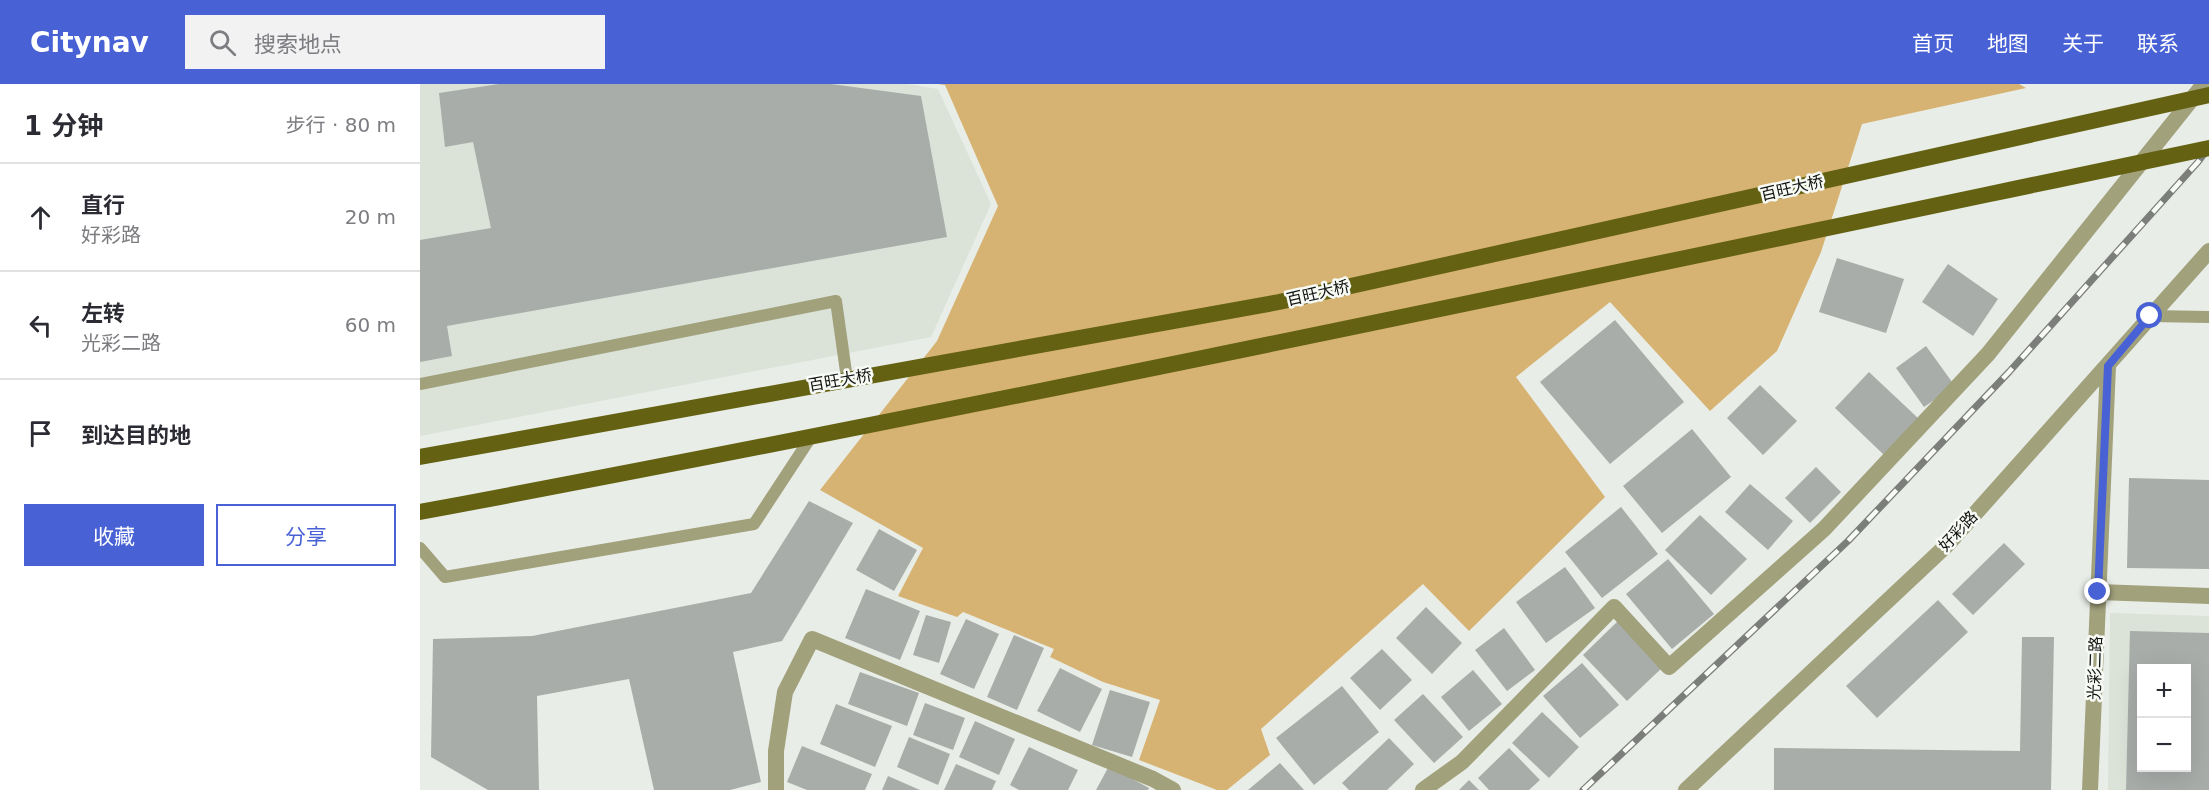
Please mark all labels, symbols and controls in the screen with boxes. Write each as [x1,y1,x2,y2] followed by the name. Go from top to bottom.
[185,15,605,69] search box
[30,26,149,59] text: Citynav
[206,26,239,59] icon: search
[254,32,342,57] text: 搜索地点
[1912,32,1954,56] text: 首页
[1987,32,2029,56] text: 地图
[2062,32,2104,56] text: 关于
[2137,32,2179,56] text: 联系
[24,111,103,141] text: 1 分钟
[286,113,396,137] text: 步行 · 80 m
[1759,172,1825,204] street label: 百旺大桥
[81,193,125,218] text: 直行
[24,201,57,234] icon: ahead
[345,205,396,229] text: 20 m
[81,223,141,247] text: 好彩路
[1285,277,1351,309] street label: 百旺大桥
[81,301,125,326] text: 左转
[2136,302,2162,328] route start
[24,309,57,342] icon: left
[345,313,396,337] text: 60 m
[81,331,161,355] text: 光彩二路
[807,365,873,395] street label: 百旺大桥
[24,417,57,450] icon: arrive
[81,423,191,448] text: 到达目的地
[24,504,204,566] button: 收藏
[216,504,396,566] button: 分享
[1935,507,1981,555] street label: 好彩路
[2084,578,2110,604] route end
[2084,636,2106,700] street label: 光彩二路
[2137,664,2191,772] map controls
[2137,664,2191,718] button: +
[2137,718,2191,772] button: −

